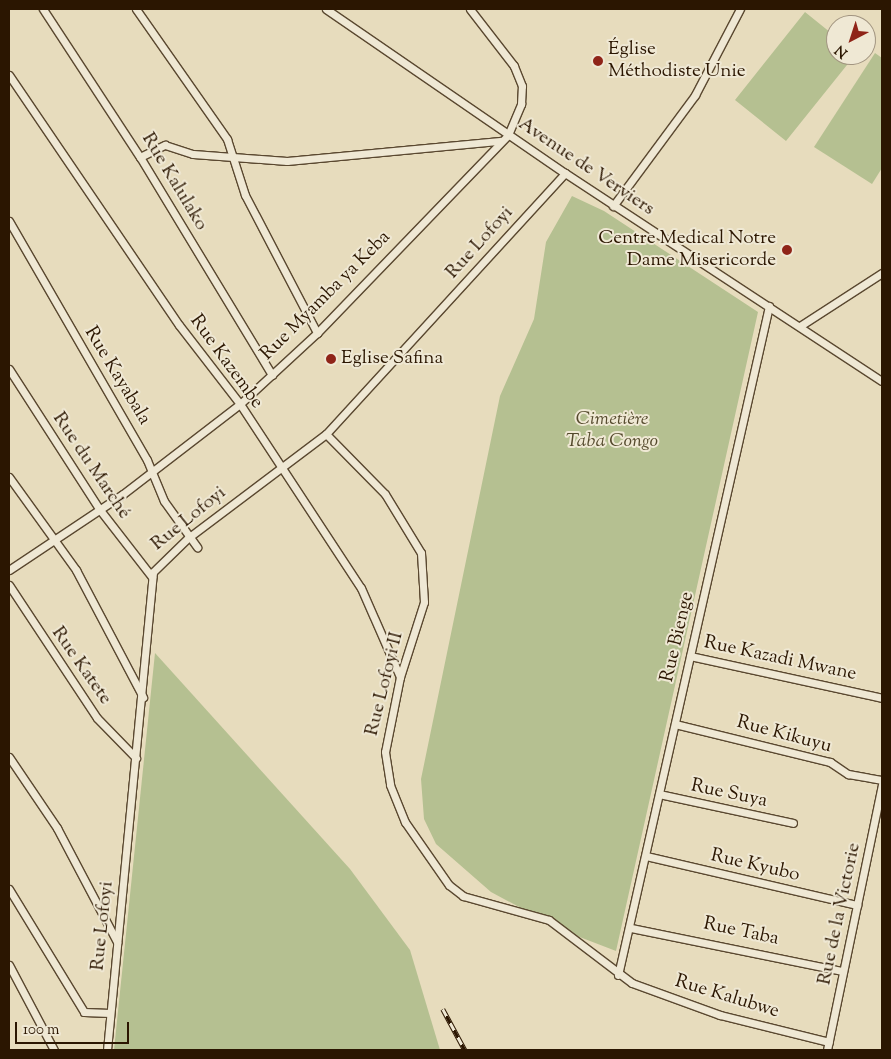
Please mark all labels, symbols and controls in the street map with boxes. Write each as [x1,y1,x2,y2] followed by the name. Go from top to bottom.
[826,15,876,65] north arrow
[608,39,746,83] place label: Église Méthodiste Unie
[831,39,853,62] text: N
[592,55,604,67] marker: Église Méthodiste Unie
[514,113,658,221] street label: Avenue de Verviers
[136,129,212,235] street label: Rue Kalulako
[442,202,518,284] street label: Rue Lofoyi
[256,226,396,366] street label: Rue Myamba ya Keba
[598,228,776,272] place label: Centre Medical Notre Dame Misericorde
[780,243,794,257] marker: Centre Medical Notre Dame Misericorde
[184,311,268,413] street label: Rue Kazembe
[79,323,155,429] street label: Rue Kayabala
[341,348,443,370] place label: Eglise Safina
[325,353,337,365] marker: Eglise Safina
[47,408,135,524] street label: Rue du Marché
[566,409,658,453] park label: Cimetière Taba Congo
[147,482,231,556] street label: Rue Lofoyi
[657,590,699,684] street label: Rue Bienge
[46,623,116,709] street label: Rue Katete
[361,630,409,738] street label: Rue Lofoyi II
[702,632,858,686] street label: Rue Kazadi Mwane
[734,711,834,759] street label: Rue Kikuyu
[689,775,769,813] street label: Rue Suya
[814,841,866,987] street label: Rue de la Victorie
[708,845,802,887] street label: Rue Kyubo
[87,880,119,972] street label: Rue Lofoyi
[701,913,781,951] street label: Rue Taba
[672,970,782,1024] street label: Rue Kalubwe
[18,1012,131,1044] scale bar
[23,1020,59,1041] text: 100 m

